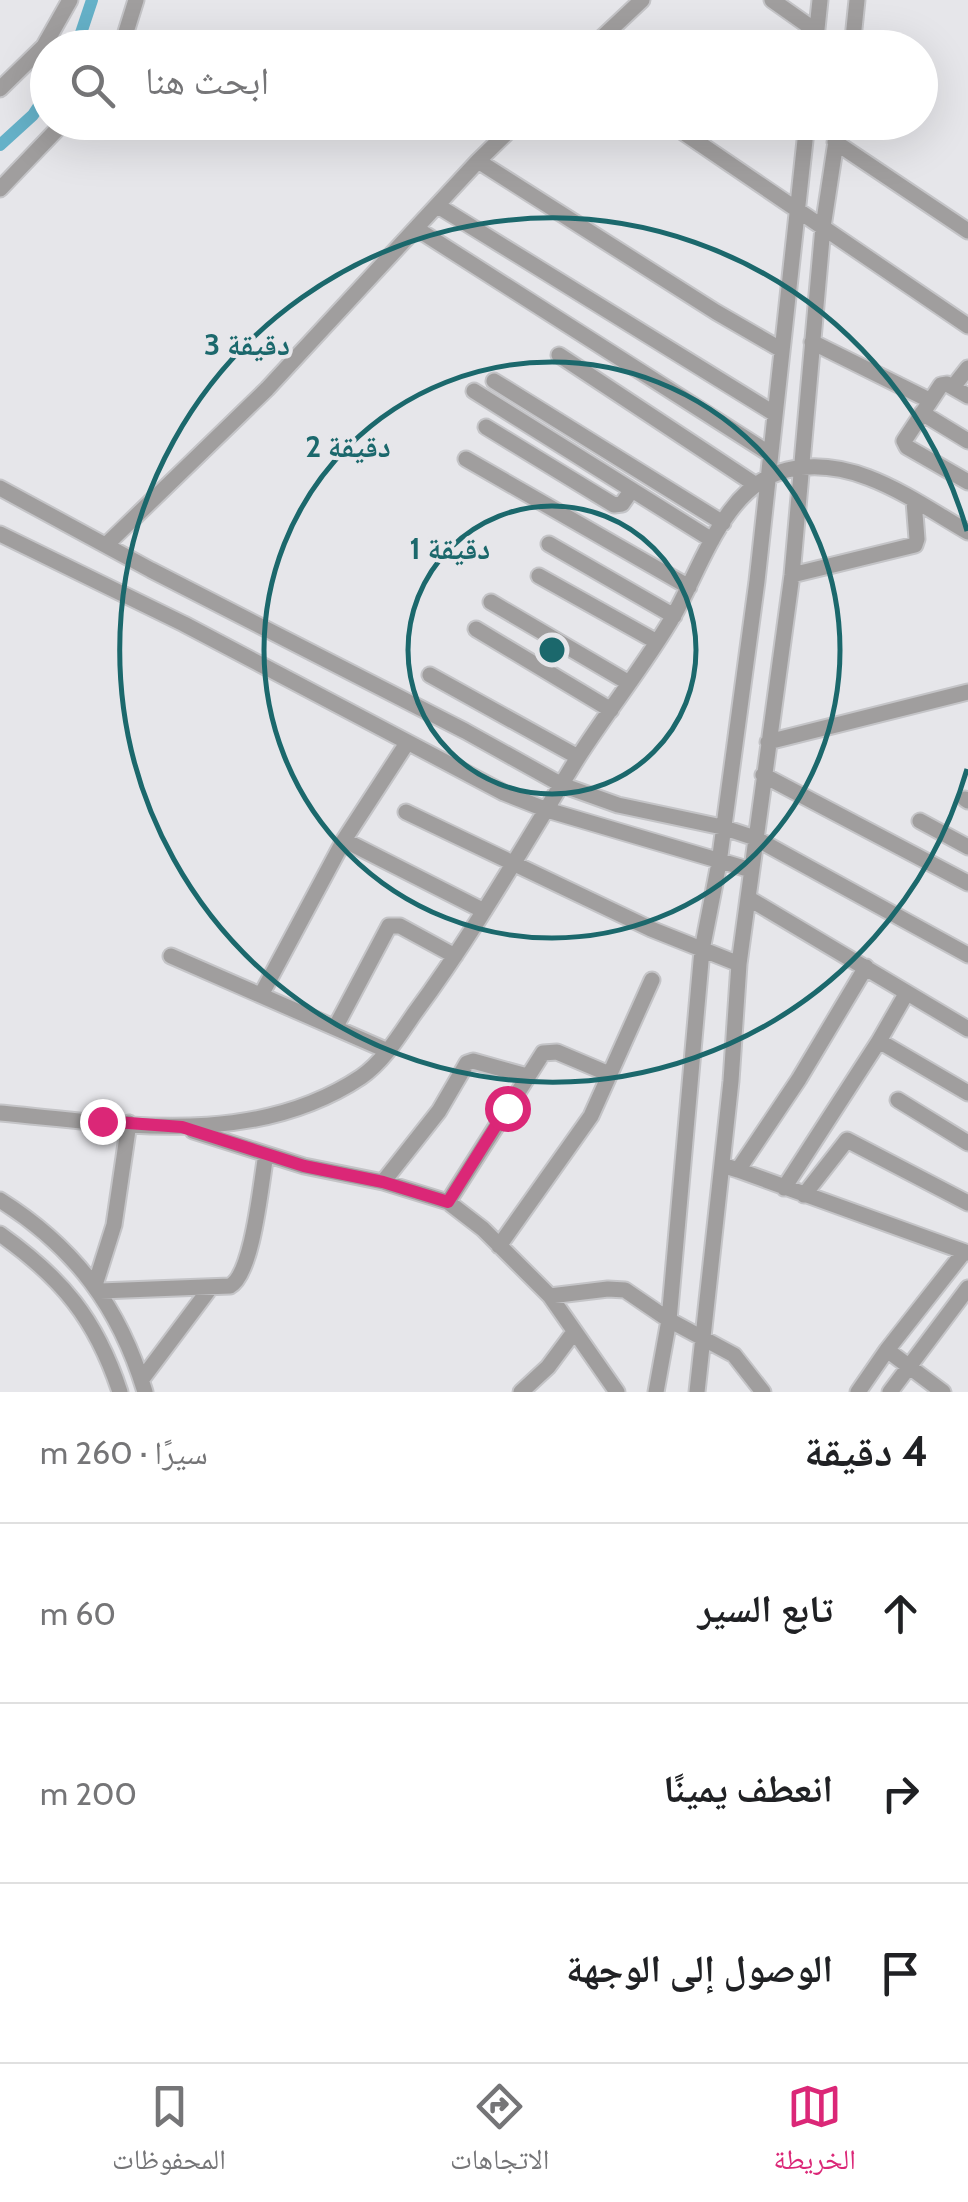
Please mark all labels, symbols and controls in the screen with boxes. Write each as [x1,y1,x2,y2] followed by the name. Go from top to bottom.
[30,30,938,140] search box
[145,57,269,104] text: ابحث هنا
[65,58,120,113] icon: search
[204,326,290,363] text: 3 دقيقة
[305,428,391,465] text: 2 دقيقة
[410,530,490,567] text: 1 دقيقة
[534,632,570,668] centre of rings
[485,1086,531,1132] route start
[80,1099,126,1145] route end
[804,1425,928,1477] text: 4 دقيقة
[40,1433,208,1472] text: سيرًا · 260 m
[698,1585,833,1632] text: تابع السير
[873,1586,928,1641] icon: ahead
[40,1594,116,1633] text: 60 m
[663,1765,833,1812] text: انعطف يمينًا
[873,1766,928,1821] icon: right
[40,1774,137,1813] text: 200 m
[566,1945,833,1992] text: الوصول إلى الوجهة
[873,1946,928,2001] icon: arrive
[112,2079,226,2187] tab: المحفوظات
[450,2079,549,2187] tab: الاتجاهات
[774,2079,856,2187] tab: الخريطة

